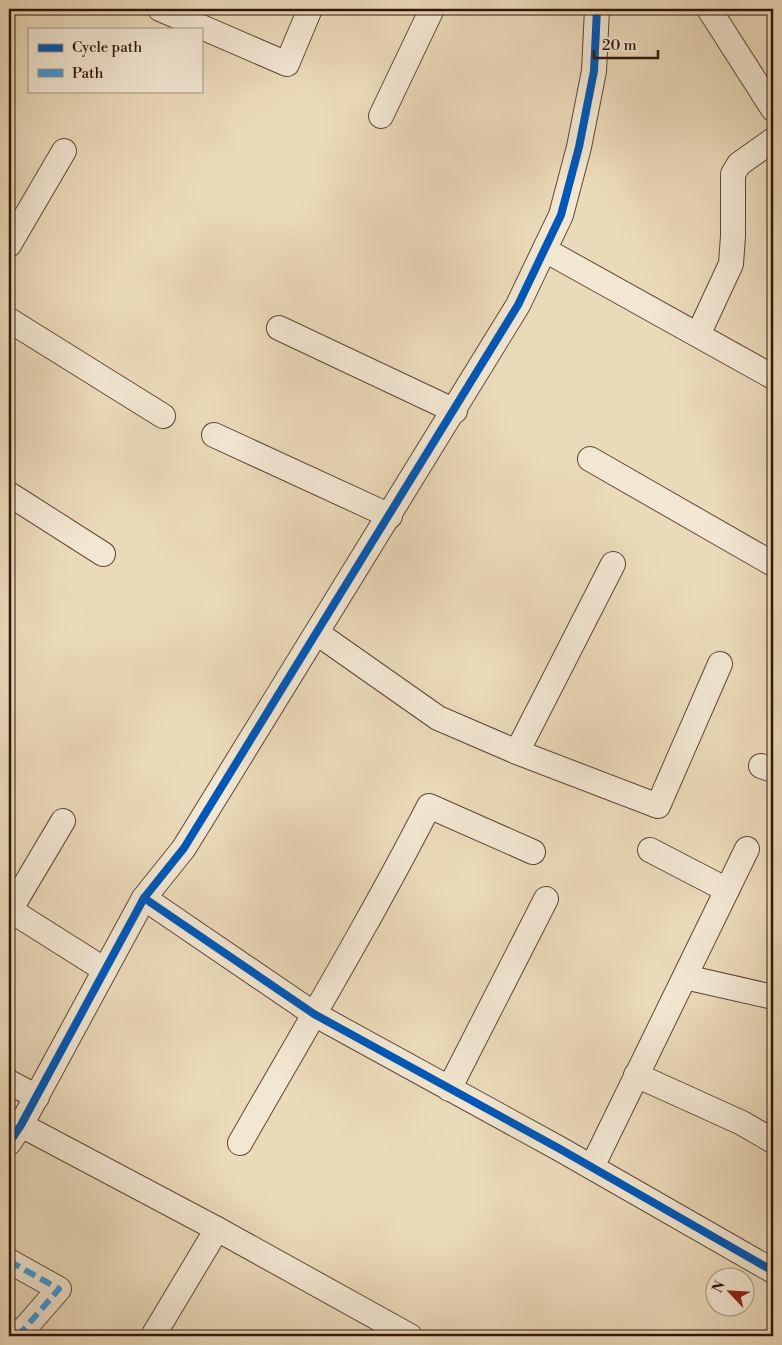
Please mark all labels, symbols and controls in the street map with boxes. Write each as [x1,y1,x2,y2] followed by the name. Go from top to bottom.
[28,28,202,92] legend
[594,28,658,60] scale bar
[602,36,637,55] text: 20 m
[72,38,142,57] text: Cycle path
[72,64,104,83] text: Path
[704,1268,754,1318] north arrow
[709,1278,730,1296] text: N

